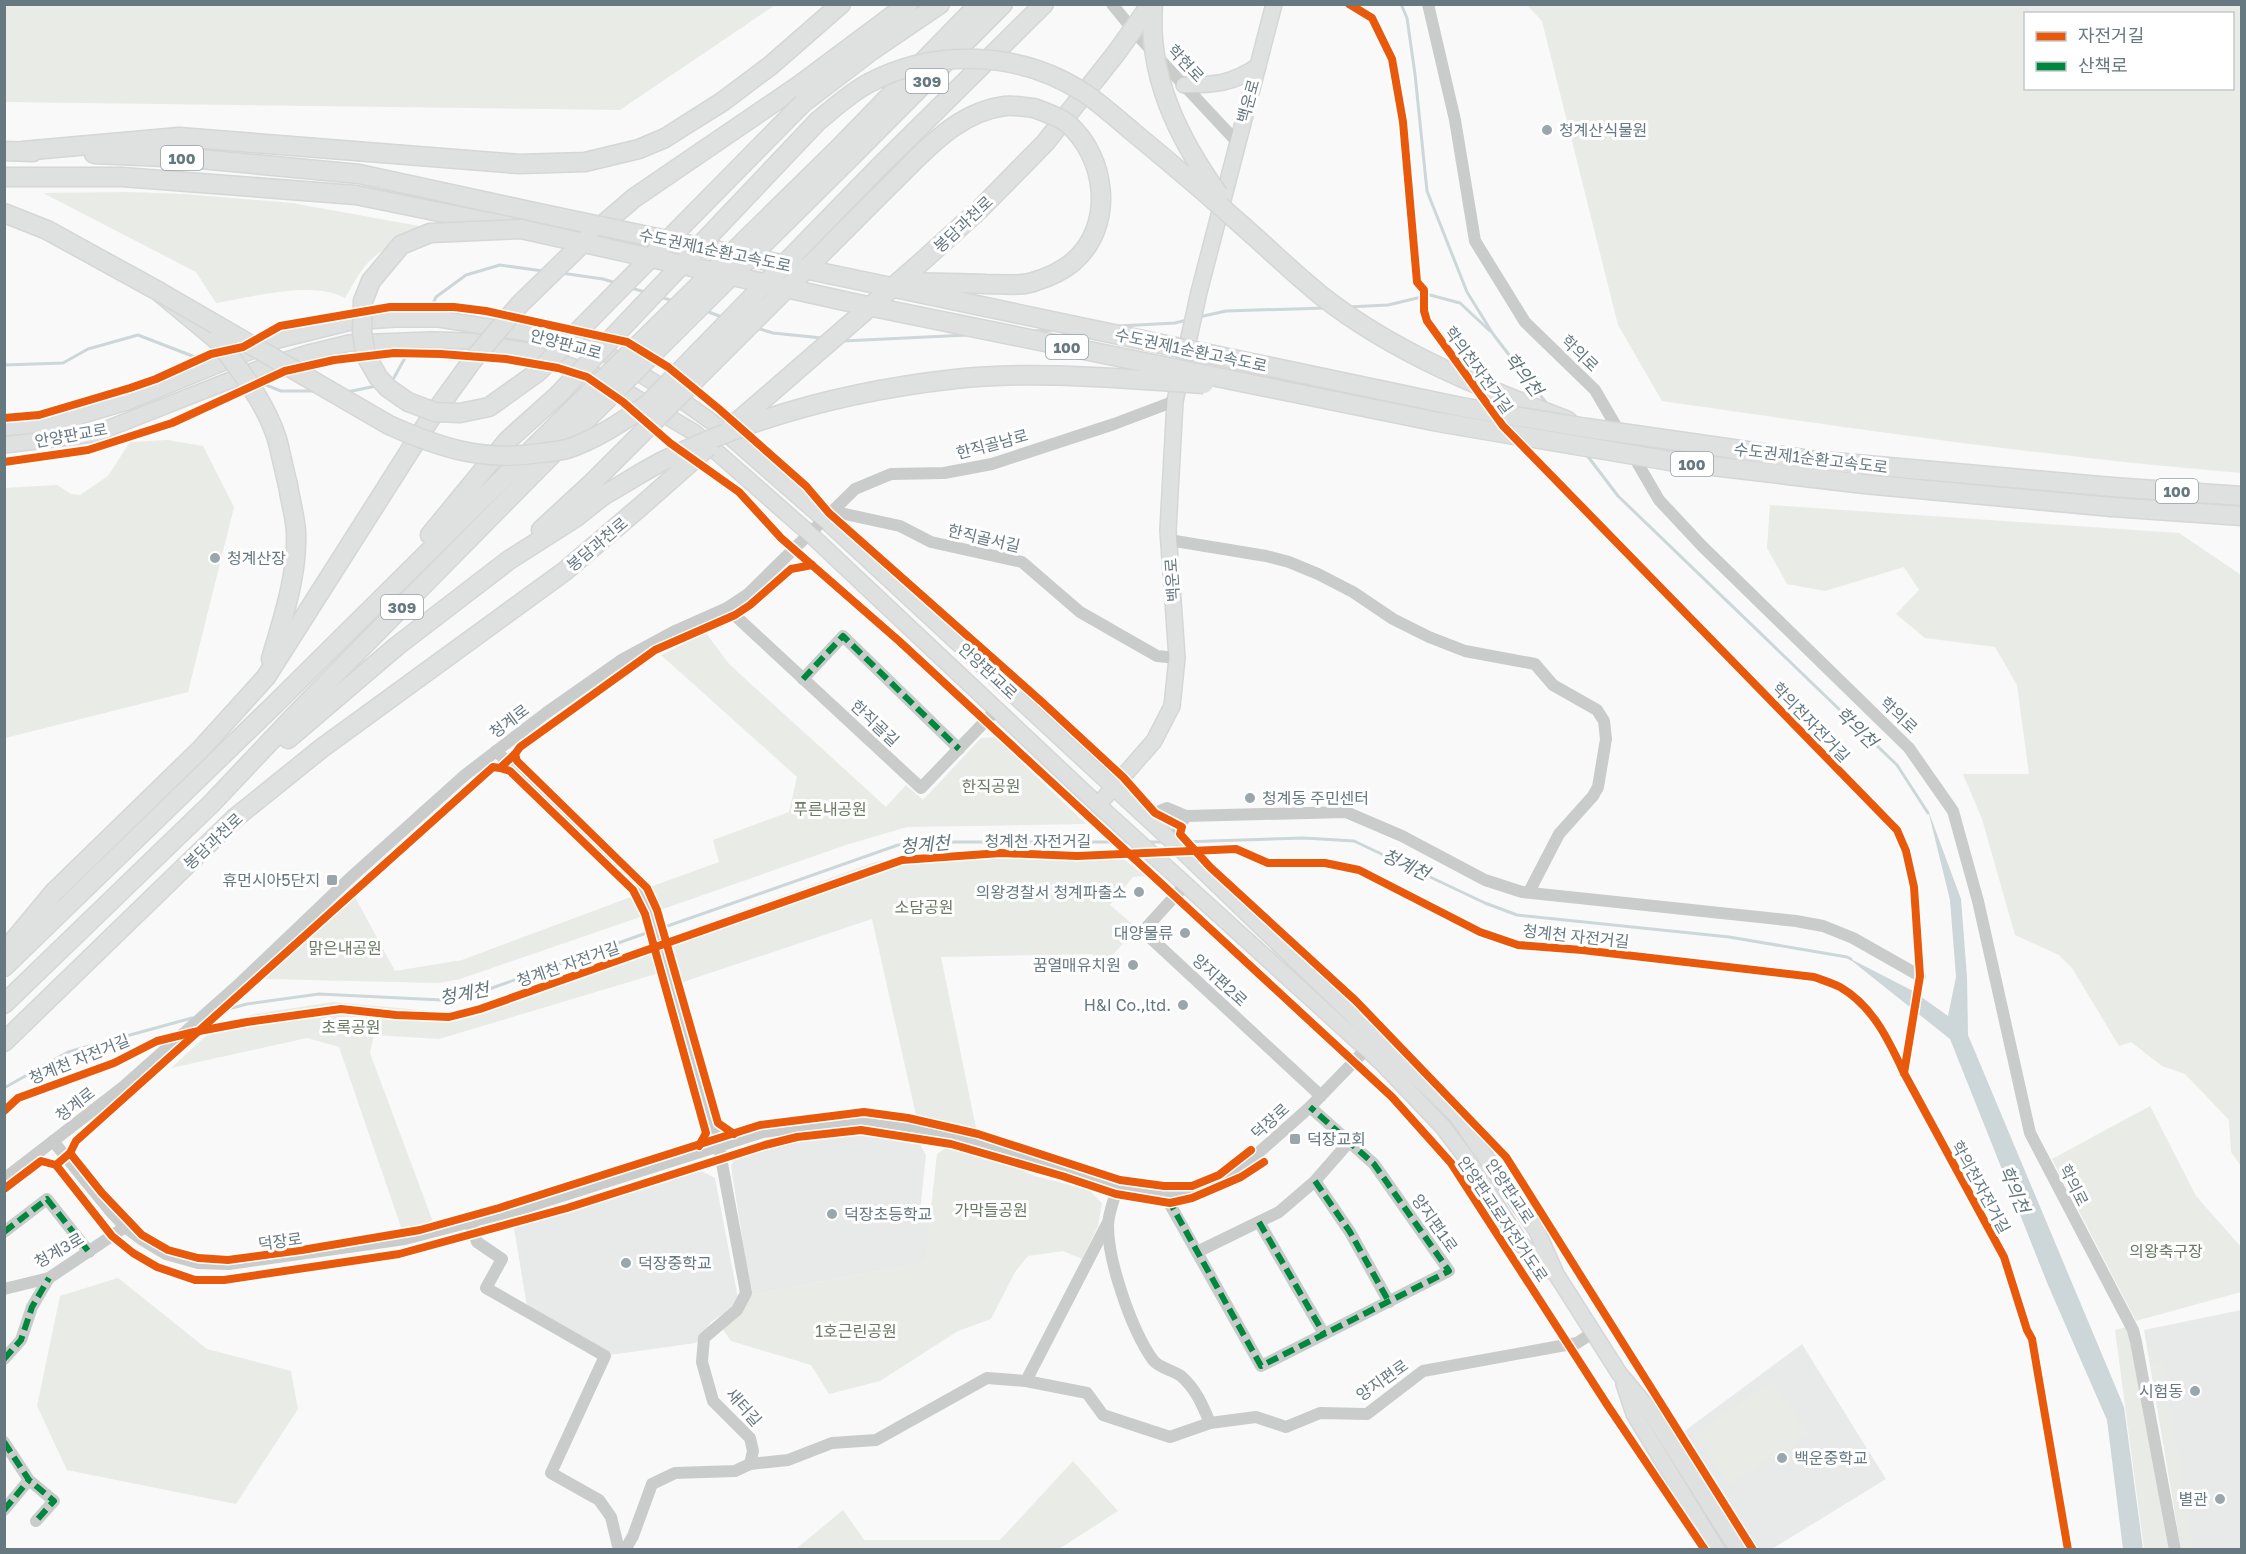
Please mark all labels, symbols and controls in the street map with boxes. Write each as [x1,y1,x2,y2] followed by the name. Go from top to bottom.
[2024,12,2234,90] legend
[2078,24,2144,46] text: 자전거길
[1164,40,1209,86] street label: 학현로
[2078,54,2128,76] text: 산책로
[906,69,948,93] road number: 309
[1233,77,1263,125] street label: 백운로
[1559,120,1647,140] place label: 청계산식물원
[1540,123,1554,137] marker: 청계산식물원
[161,146,203,170] road number: 100
[929,191,997,256] street label: 봉담과천로
[637,224,793,276] street label: 수도권제1순환고속도로
[1441,322,1517,418] street label: 학의천자전거길
[1113,324,1269,376] street label: 수도권제1순환고속도로
[528,325,604,363] street label: 안양판교로
[1557,330,1603,376] street label: 학의로
[1046,335,1088,359] road number: 100
[1500,348,1549,402] water label: 학의천
[33,419,109,451] street label: 안양판교로
[954,425,1030,463] street label: 한직골남로
[1733,439,1889,477] street label: 수도권제1순환고속도로
[1671,452,1713,476] road number: 100
[2156,479,2198,503] road number: 100
[562,513,632,575] street label: 봉담과천로
[946,520,1022,556] street label: 한직골서길
[227,548,286,568] place label: 청계산장
[208,551,222,565] marker: 청계산장
[1160,557,1184,603] street label: 백운로
[381,595,423,619] road number: 309
[954,639,1022,704] street label: 안양판교로
[1768,678,1854,766] street label: 학의천자전거길
[1876,693,1922,738] street label: 학의로
[847,696,903,750] street label: 한직골길
[485,700,533,742] street label: 청계로
[1831,702,1884,754] water label: 학의천
[962,776,1020,796] park label: 한직공원
[1262,788,1369,808] place label: 청계동 주민센터
[1243,791,1257,805] marker: 청계동 주민센터
[793,799,867,819] park label: 푸른내공원
[179,808,247,873] street label: 봉담과천로
[899,831,953,857] water label: 청계천
[984,831,1092,851] street label: 청계천 자전거길
[1379,844,1435,885] water label: 청계천
[222,870,320,890] place label: 휴먼시아5단지
[325,873,339,887] marker: 휴먼시아5단지
[976,882,1127,902] place label: 의왕경찰서 청계파출소
[1132,885,1146,899] marker: 의왕경찰서 청계파출소
[895,897,953,917] park label: 소담공원
[1522,920,1630,952] street label: 청계천 자전거길
[1114,923,1173,943] place label: 대양물류
[1178,926,1192,940] marker: 대양물류
[514,937,622,991] street label: 청계천 자전거길
[308,938,382,958] park label: 맑은내공원
[1188,949,1252,1011] street label: 양지편2로
[1033,955,1121,975] place label: 꿈열매유치원
[1126,958,1140,972] marker: 꿈열매유치원
[438,977,493,1009] water label: 청계천
[1084,995,1171,1015] place label: H&I Co.,ltd.
[1176,998,1190,1012] marker: H&I Co.,ltd.
[322,1017,380,1037] park label: 초록공원
[26,1030,132,1088] street label: 청계천 자전거길
[51,1082,99,1125] street label: 청계로
[1247,1099,1293,1143] street label: 덕장로
[1307,1129,1366,1149] place label: 덕장교회
[1288,1132,1302,1146] marker: 덕장교회
[1948,1137,2014,1237] street label: 학의천자전거길
[1454,1152,1553,1286] street label: 안양판교로자전거도로
[1481,1155,1539,1227] street label: 안양판교로
[2055,1161,2093,1209] street label: 학의로
[1995,1162,2035,1216] water label: 학의천
[1408,1190,1462,1256] street label: 양지편1로
[954,1200,1028,1220] park label: 가막들공원
[844,1204,932,1224] place label: 덕장초등학교
[825,1207,839,1221] marker: 덕장초등학교
[31,1228,87,1272] street label: 청계3로
[257,1228,304,1254] street label: 덕장로
[2129,1241,2203,1261] park label: 의왕축구장
[638,1253,712,1273] place label: 덕장중학교
[619,1256,633,1270] marker: 덕장중학교
[815,1321,897,1341] park label: 1호근린공원
[1352,1355,1412,1405] street label: 양지편로
[2139,1381,2183,1401] place label: 시험동
[722,1384,766,1430] street label: 새터길
[2188,1384,2202,1398] marker: 시험동
[1794,1448,1868,1468] place label: 백운중학교
[1775,1451,1789,1465] marker: 백운중학교
[2179,1489,2208,1509] place label: 별관
[2213,1492,2227,1506] marker: 별관

